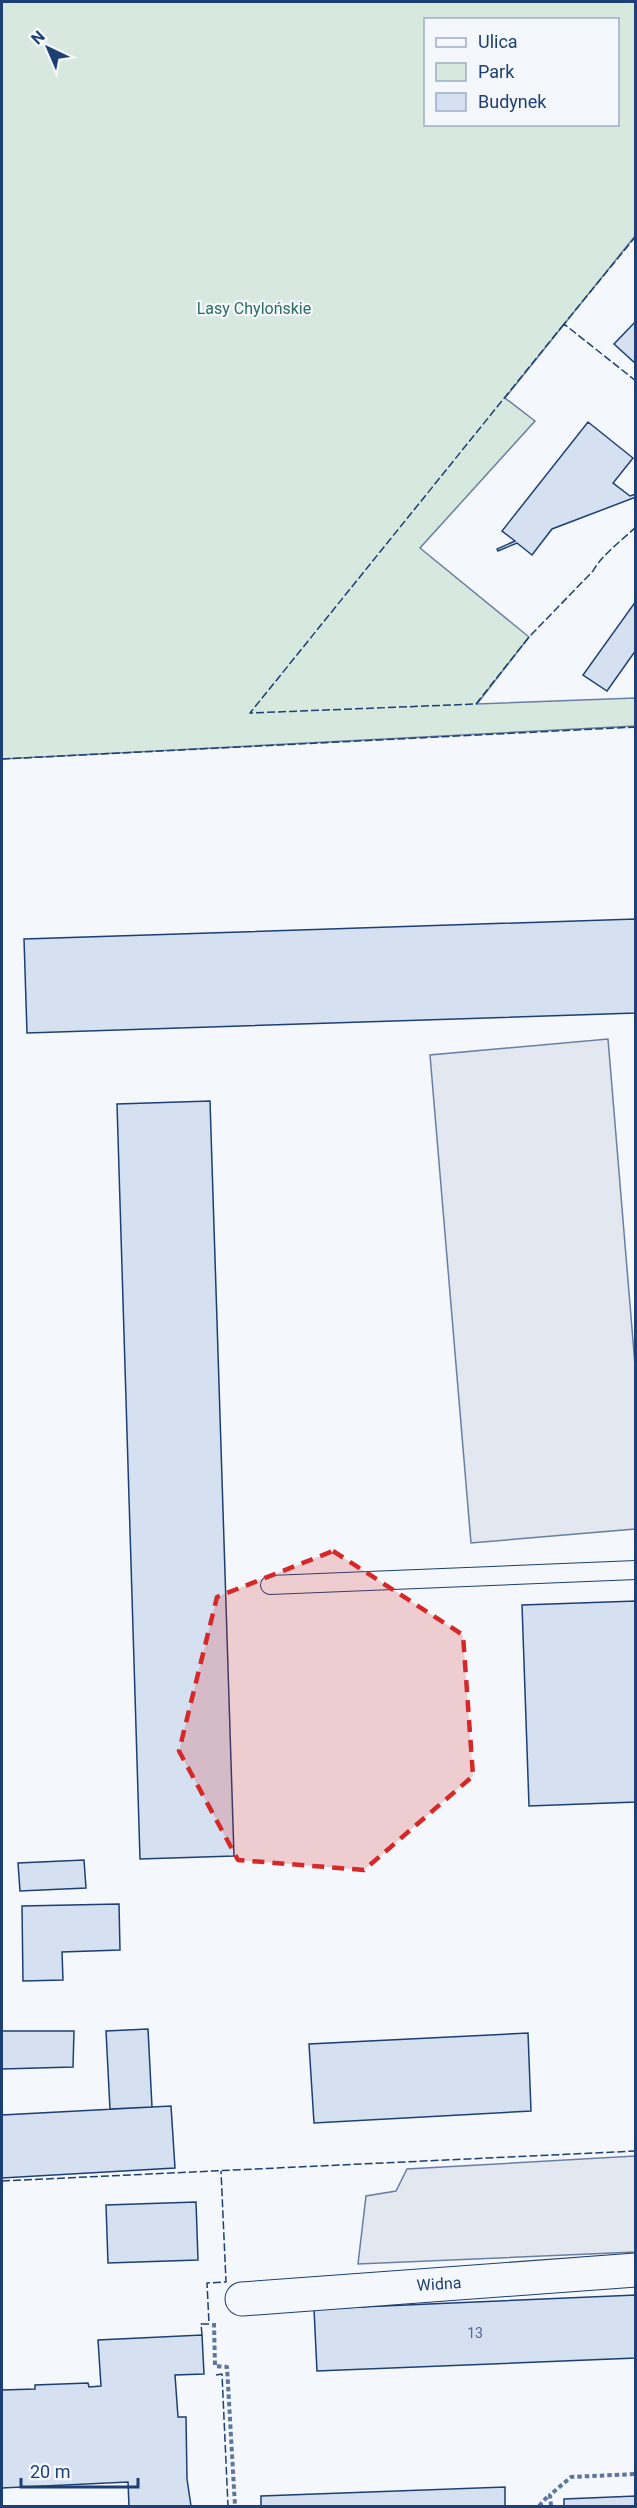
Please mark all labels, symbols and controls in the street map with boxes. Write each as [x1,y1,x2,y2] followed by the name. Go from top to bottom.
[18,18,78,78] north arrow
[424,18,619,126] legend
[27,27,49,48] text: N
[478,31,518,52] text: Ulica
[478,61,515,82] text: Park
[478,91,547,112] text: Budynek
[197,299,311,318] park label: Lasy Chylońskie
[416,2273,462,2295] street label: Widna
[467,2325,483,2341] house number: 13
[21,2451,138,2489] scale bar
[30,2461,70,2482] text: 20 m

